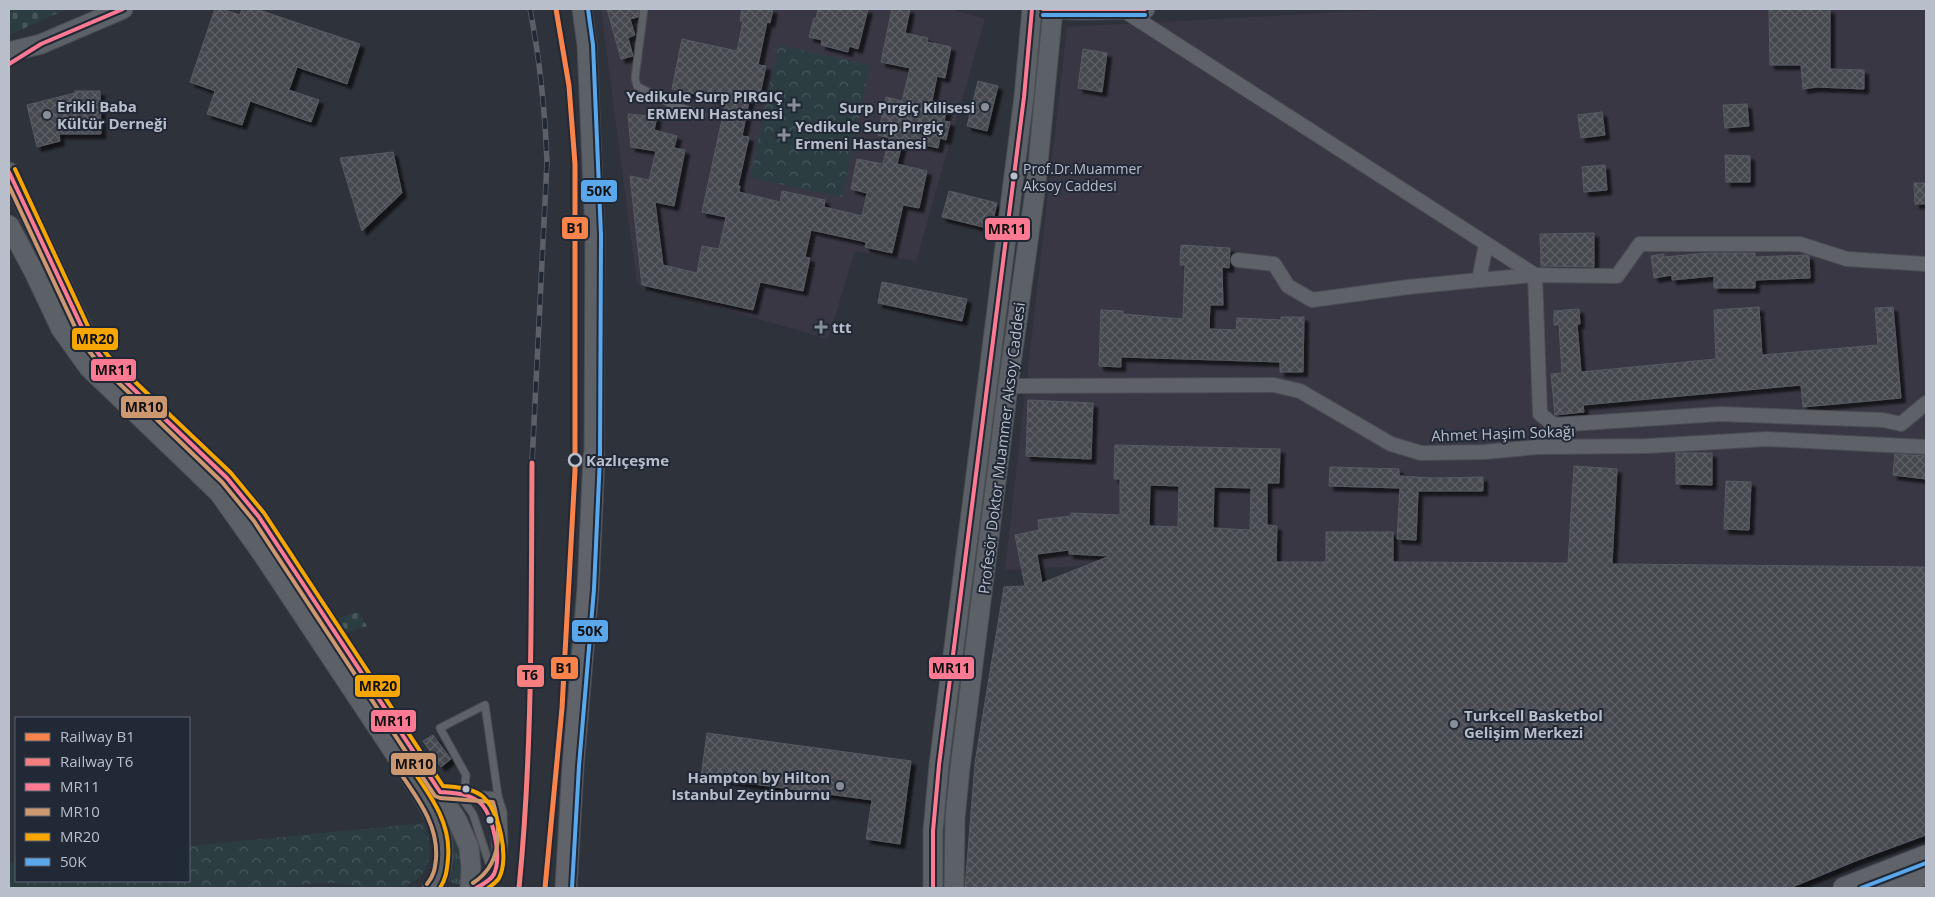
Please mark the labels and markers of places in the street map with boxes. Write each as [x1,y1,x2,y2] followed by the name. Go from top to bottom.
[626,86,783,123] place label: Yedikule Surp PIRGIÇ ERMENI Hastanesi
[57,96,167,133] place label: Erikli Baba Kültür Derneği
[839,97,975,117] place label: Surp Pırgiç Kilisesi
[787,98,801,112] marker: Yedikule Surp PIRGIÇ ERMENI Hastanesi
[979,101,991,113] marker: Surp Pırgiç Kilisesi
[41,109,53,121] marker: Erikli Baba Kültür Derneği
[795,116,944,153] place label: Yedikule Surp Pırgiç Ermeni Hastanesi
[777,128,791,142] marker: Yedikule Surp Pırgiç Ermeni Hastanesi
[1023,159,1142,195] place label: Prof.Dr.Muammer Aksoy Caddesi
[1009,171,1019,181] marker: Prof.Dr.Muammer Aksoy Caddesi
[832,317,852,337] place label: ttt
[814,320,828,334] marker: ttt
[586,450,669,470] place label: Kazlıçeşme
[568,453,582,467] marker: Kazlıçeşme
[1464,705,1603,742] place label: Turkcell Basketbol Gelişim Merkezi
[1448,718,1460,730] marker: Turkcell Basketbol Gelişim Merkezi
[671,767,830,804] place label: Hampton by Hilton Istanbul Zeytinburnu
[834,780,846,792] marker: Hampton by Hilton Istanbul Zeytinburnu
[461,784,471,794] unlabelled marker
[485,815,495,825] unlabelled marker

